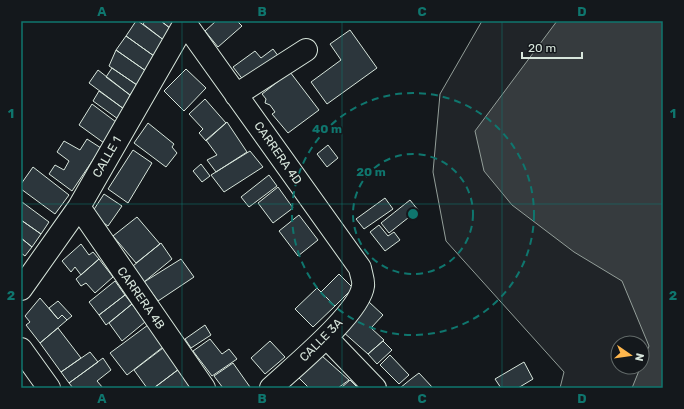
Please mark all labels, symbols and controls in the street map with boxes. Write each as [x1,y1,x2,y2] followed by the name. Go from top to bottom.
[97,4,107,19] text: A
[257,4,267,19] text: B
[417,4,427,19] text: C
[577,4,587,19] text: D
[522,34,582,60] scale bar
[528,41,556,55] text: 20 m
[8,106,14,121] text: 1
[670,106,676,121] text: 1
[251,119,305,187] street label: CARRERA 4D
[312,122,342,136] text: 40 m
[90,134,124,180] street label: CALLE 1
[356,165,386,179] text: 20 m
[406,207,420,221] centre of rings
[114,264,168,332] street label: CARRERA 4B
[7,288,15,303] text: 2
[669,288,677,303] text: 2
[297,316,345,364] street label: CALLE 3A
[610,335,650,375] north arrow
[632,352,646,363] text: N
[97,391,107,406] text: A
[257,391,267,406] text: B
[417,391,427,406] text: C
[577,391,587,406] text: D

